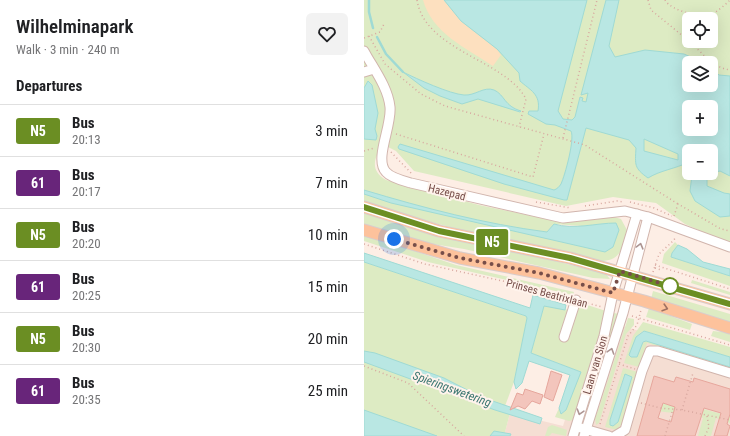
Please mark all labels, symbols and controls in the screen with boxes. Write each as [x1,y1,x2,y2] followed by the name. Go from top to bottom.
[682,12,718,180] map controls
[682,12,718,48] button: locate
[306,13,348,55] button: heart
[16,15,133,38] text: Wilhelminapark
[16,42,120,57] text: Walk · 3 min · 240 m
[682,56,718,92] button: layers
[16,77,82,95] text: Departures
[682,100,718,136] button: +
[72,114,95,132] text: Bus
[315,122,348,140] text: 3 min
[30,123,46,139] text: N5
[72,132,101,147] text: 20:13
[682,144,718,180] button: −
[72,166,95,184] text: Bus
[315,174,348,192] text: 7 min
[31,175,45,191] text: 61
[427,182,467,203] street label: Hazepad
[72,184,101,199] text: 20:17
[72,218,95,236] text: Bus
[308,226,348,244] text: 10 min
[30,227,46,243] text: N5
[384,229,404,249] your location
[474,229,510,255] line badge: N5
[484,234,500,250] text: N5
[72,236,101,251] text: 20:20
[635,243,644,250] one-way arrow
[72,270,95,288] text: Bus
[505,276,589,311] street label: Prinses Beatrixlaan
[661,277,679,295] unlabelled marker
[308,278,348,296] text: 15 min
[31,279,45,295] text: 61
[72,288,101,303] text: 20:25
[661,303,668,312] one-way arrow
[72,322,95,340] text: Bus
[308,330,348,348] text: 20 min
[30,331,46,347] text: N5
[580,334,611,396] street label: Laan van Sion
[72,340,101,355] text: 20:30
[606,348,614,355] one-way arrow
[411,368,493,410] water label: Spieringswetering
[72,374,95,392] text: Bus
[308,382,348,400] text: 25 min
[31,383,45,399] text: 61
[72,392,101,407] text: 20:35
[576,408,585,415] one-way arrow

